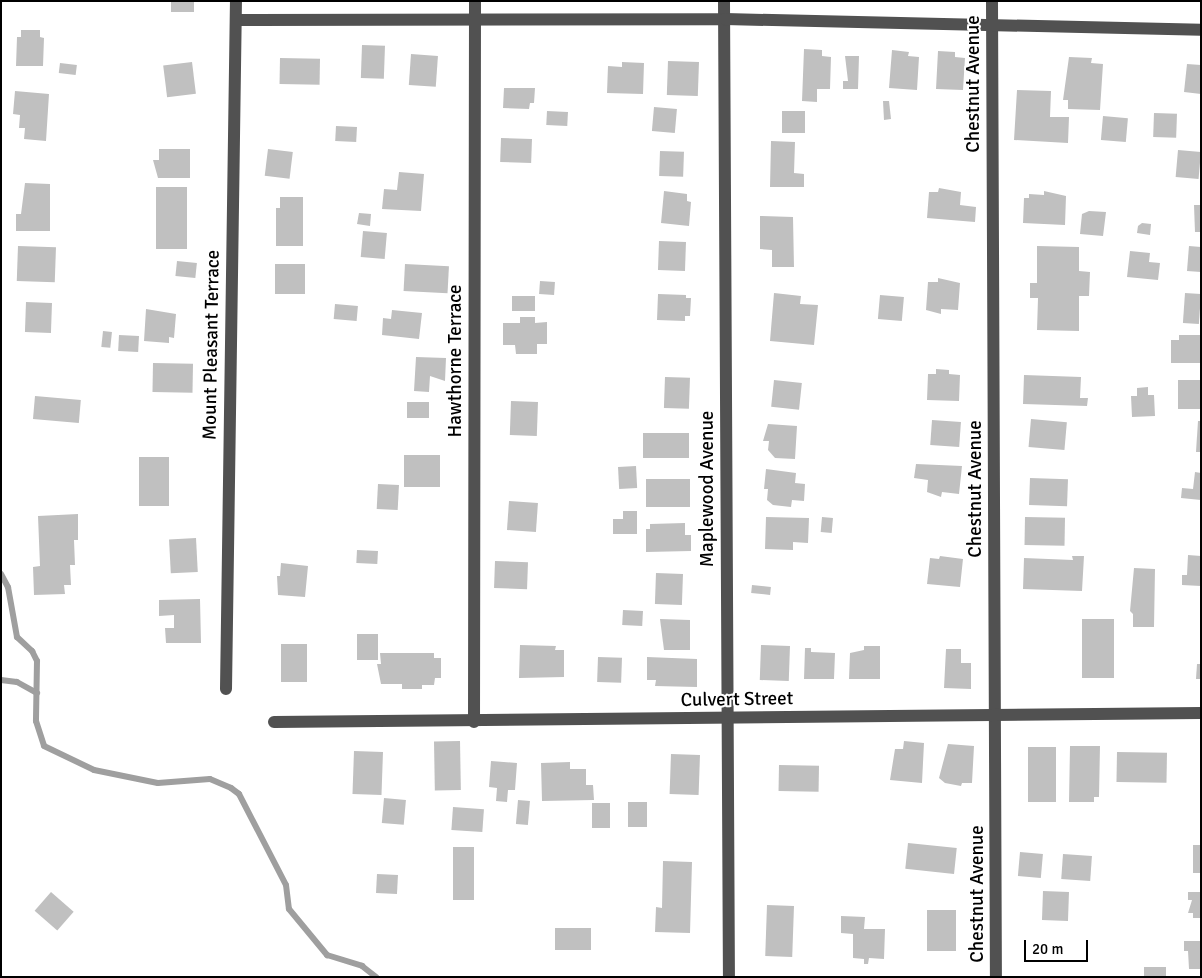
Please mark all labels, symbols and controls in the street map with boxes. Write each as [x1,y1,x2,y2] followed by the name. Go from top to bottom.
[963,15,985,153] street label: Chestnut Avenue
[199,250,225,440] street label: Mount Pleasant Terrace
[445,284,467,438] street label: Hawthorne Terrace
[697,411,719,567] street label: Maplewood Avenue
[965,420,987,558] street label: Chestnut Avenue
[680,688,794,712] street label: Culvert Street
[967,825,989,963] street label: Chestnut Avenue
[1027,930,1091,962] scale bar
[1032,940,1063,958] text: 20 m

